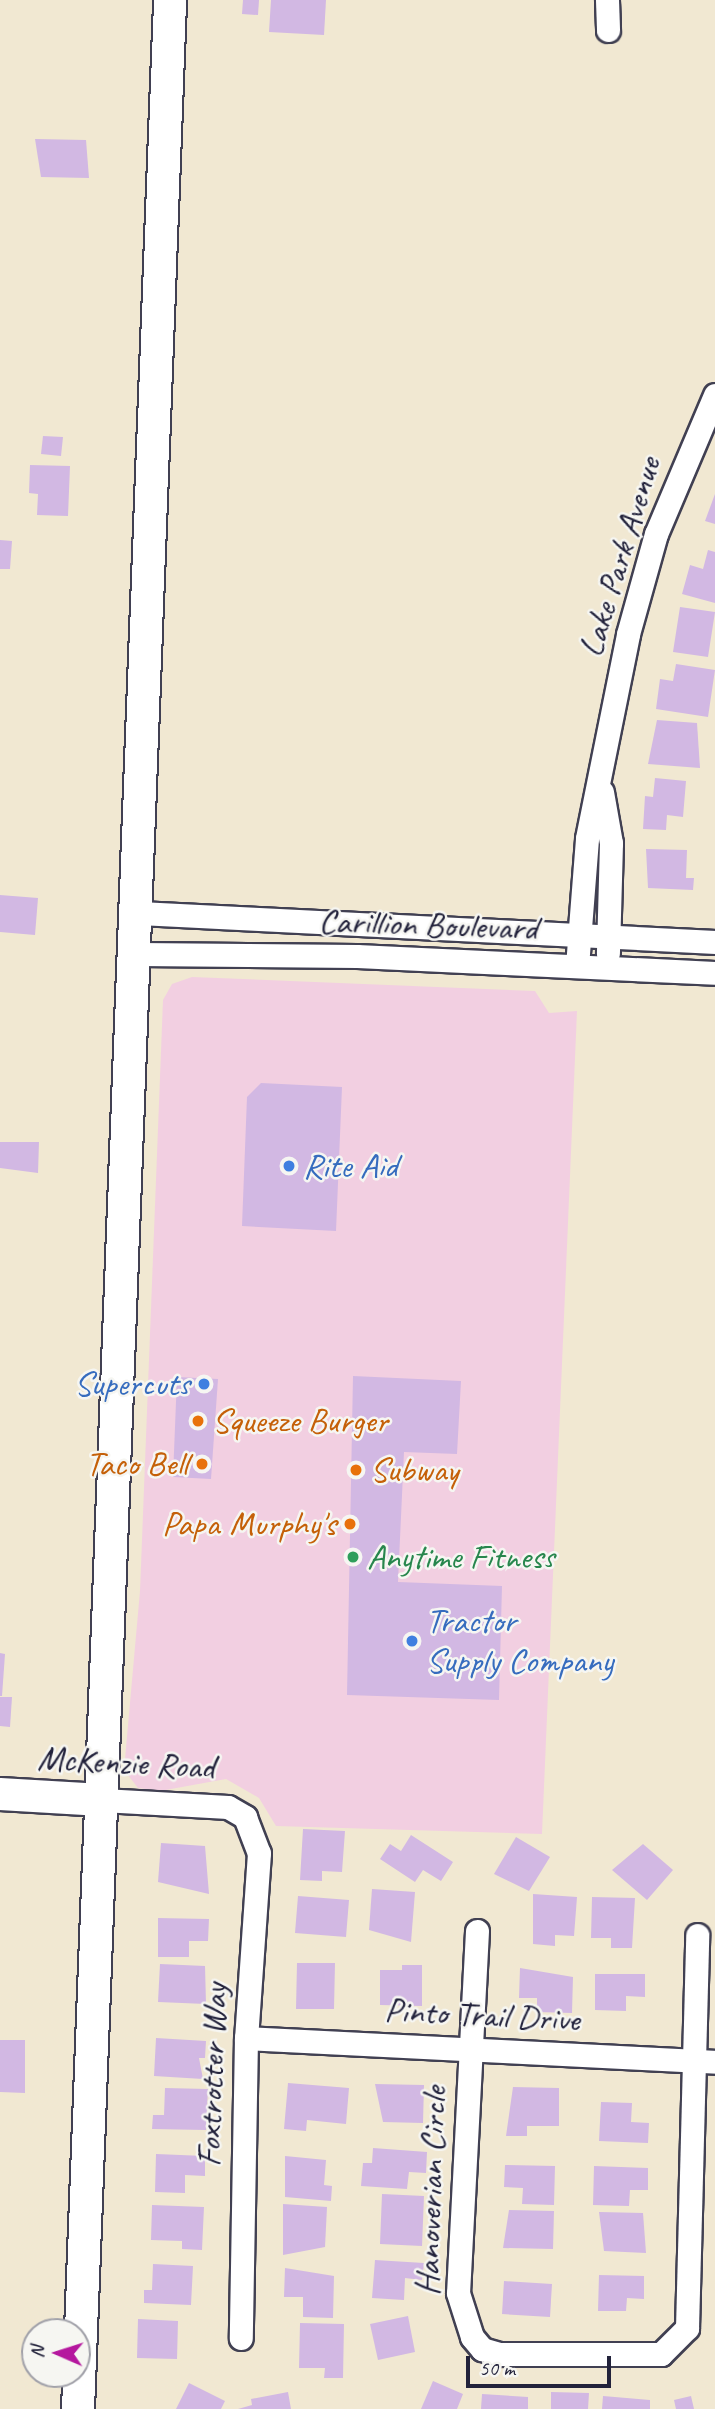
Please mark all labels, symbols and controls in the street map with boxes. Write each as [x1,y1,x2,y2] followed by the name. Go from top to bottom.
[570,452,670,662] street label: Lake Park Avenue
[317,900,539,950] street label: Carillion Boulevard
[303,1145,398,1187] place label: Rite Aid
[281,1158,297,1174] marker: Rite Aid
[74,1363,190,1405] place label: Supercuts
[196,1376,212,1392] marker: Supercuts
[212,1400,388,1442] place label: Squeeze Burger
[190,1413,206,1429] marker: Squeeze Burger
[85,1443,188,1485] place label: Taco Bell
[370,1449,458,1491] place label: Subway
[194,1456,210,1472] marker: Taco Bell
[348,1462,364,1478] marker: Subway
[163,1503,336,1545] place label: Papa Murphy's
[342,1516,358,1532] marker: Papa Murphy's
[367,1536,555,1578] place label: Anytime Fitness
[345,1549,361,1565] marker: Anytime Fitness
[426,1600,611,1682] place label: Tractor Supply Company
[404,1633,420,1649] marker: Tractor Supply Company
[37,1737,215,1789] street label: McKenzie Road
[188,1983,236,2167] street label: Foxtrotter Way
[383,1989,581,2041] street label: Pinto Trail Drive
[406,2086,456,2296] street label: Hanoverian Circle
[21,2318,91,2388] north arrow
[470,2342,615,2386] scale bar
[25,2346,49,2359] text: N
[479,2355,515,2381] text: 50 m

